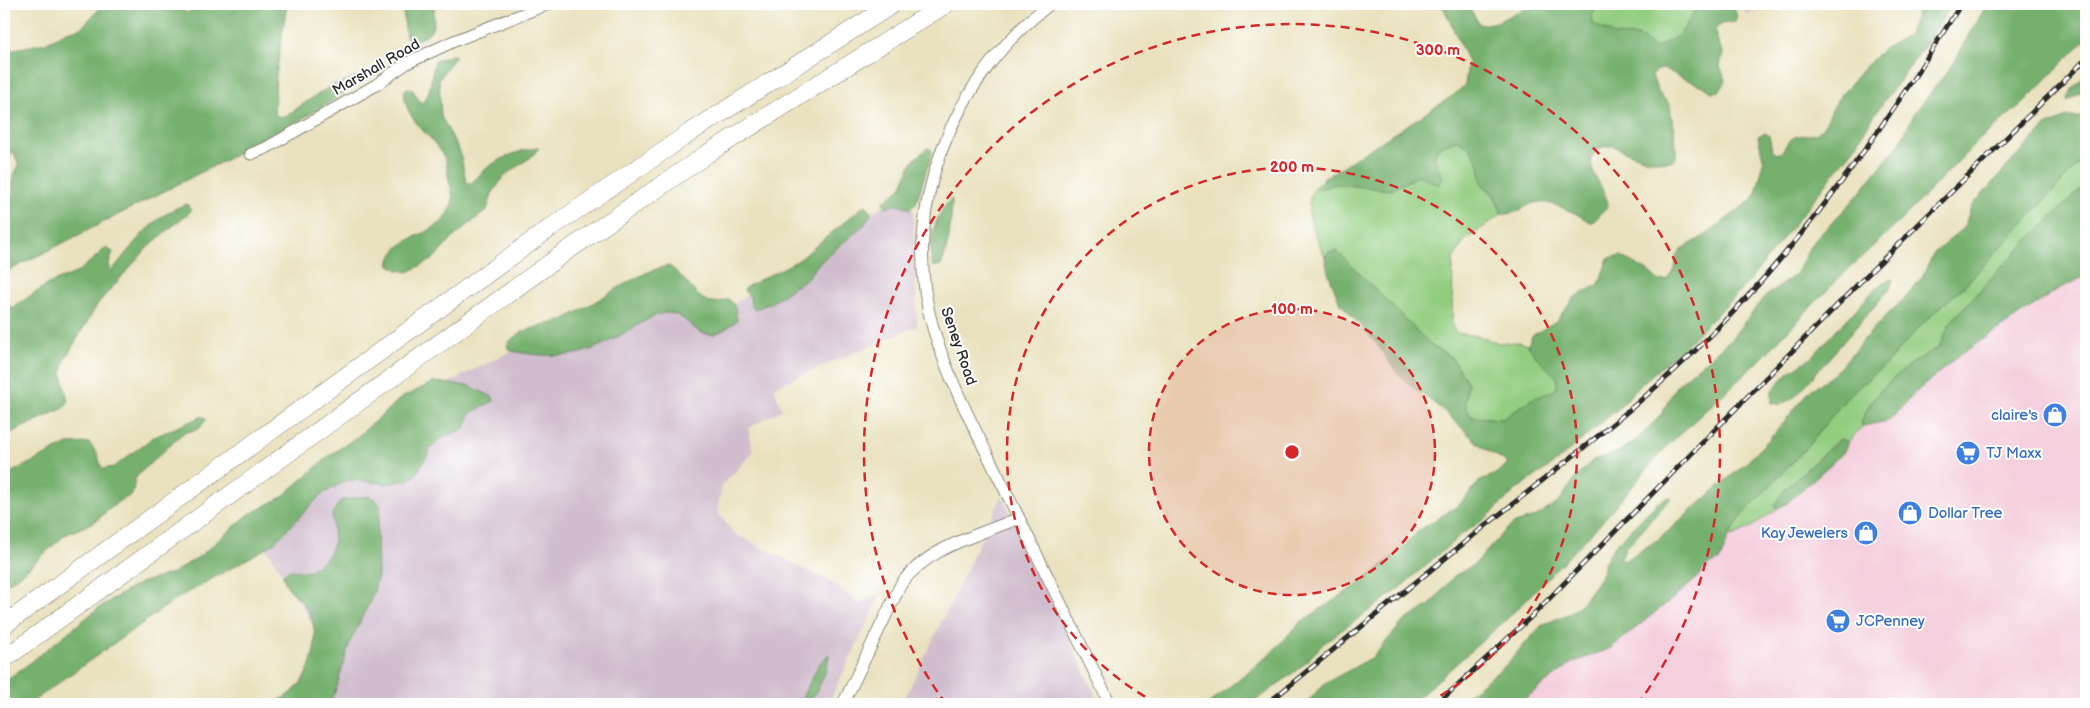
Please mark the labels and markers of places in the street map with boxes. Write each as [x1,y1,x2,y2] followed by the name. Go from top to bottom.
[2042,402,2068,428] shop icon: claire's
[1991,406,2039,425] place label: claire's
[1955,440,1981,466] supermarket icon: TJ Maxx
[1283,443,1301,461] centre of rings
[1986,444,2042,463] place label: TJ Maxx
[1897,500,1923,526] shop icon: Dollar Tree
[1928,504,2003,523] place label: Dollar Tree
[1853,520,1879,546] shop icon: Kay Jewelers
[1761,524,1849,543] place label: Kay Jewelers
[1825,608,1851,634] supermarket icon: JCPenney
[1856,612,1925,631] place label: JCPenney

